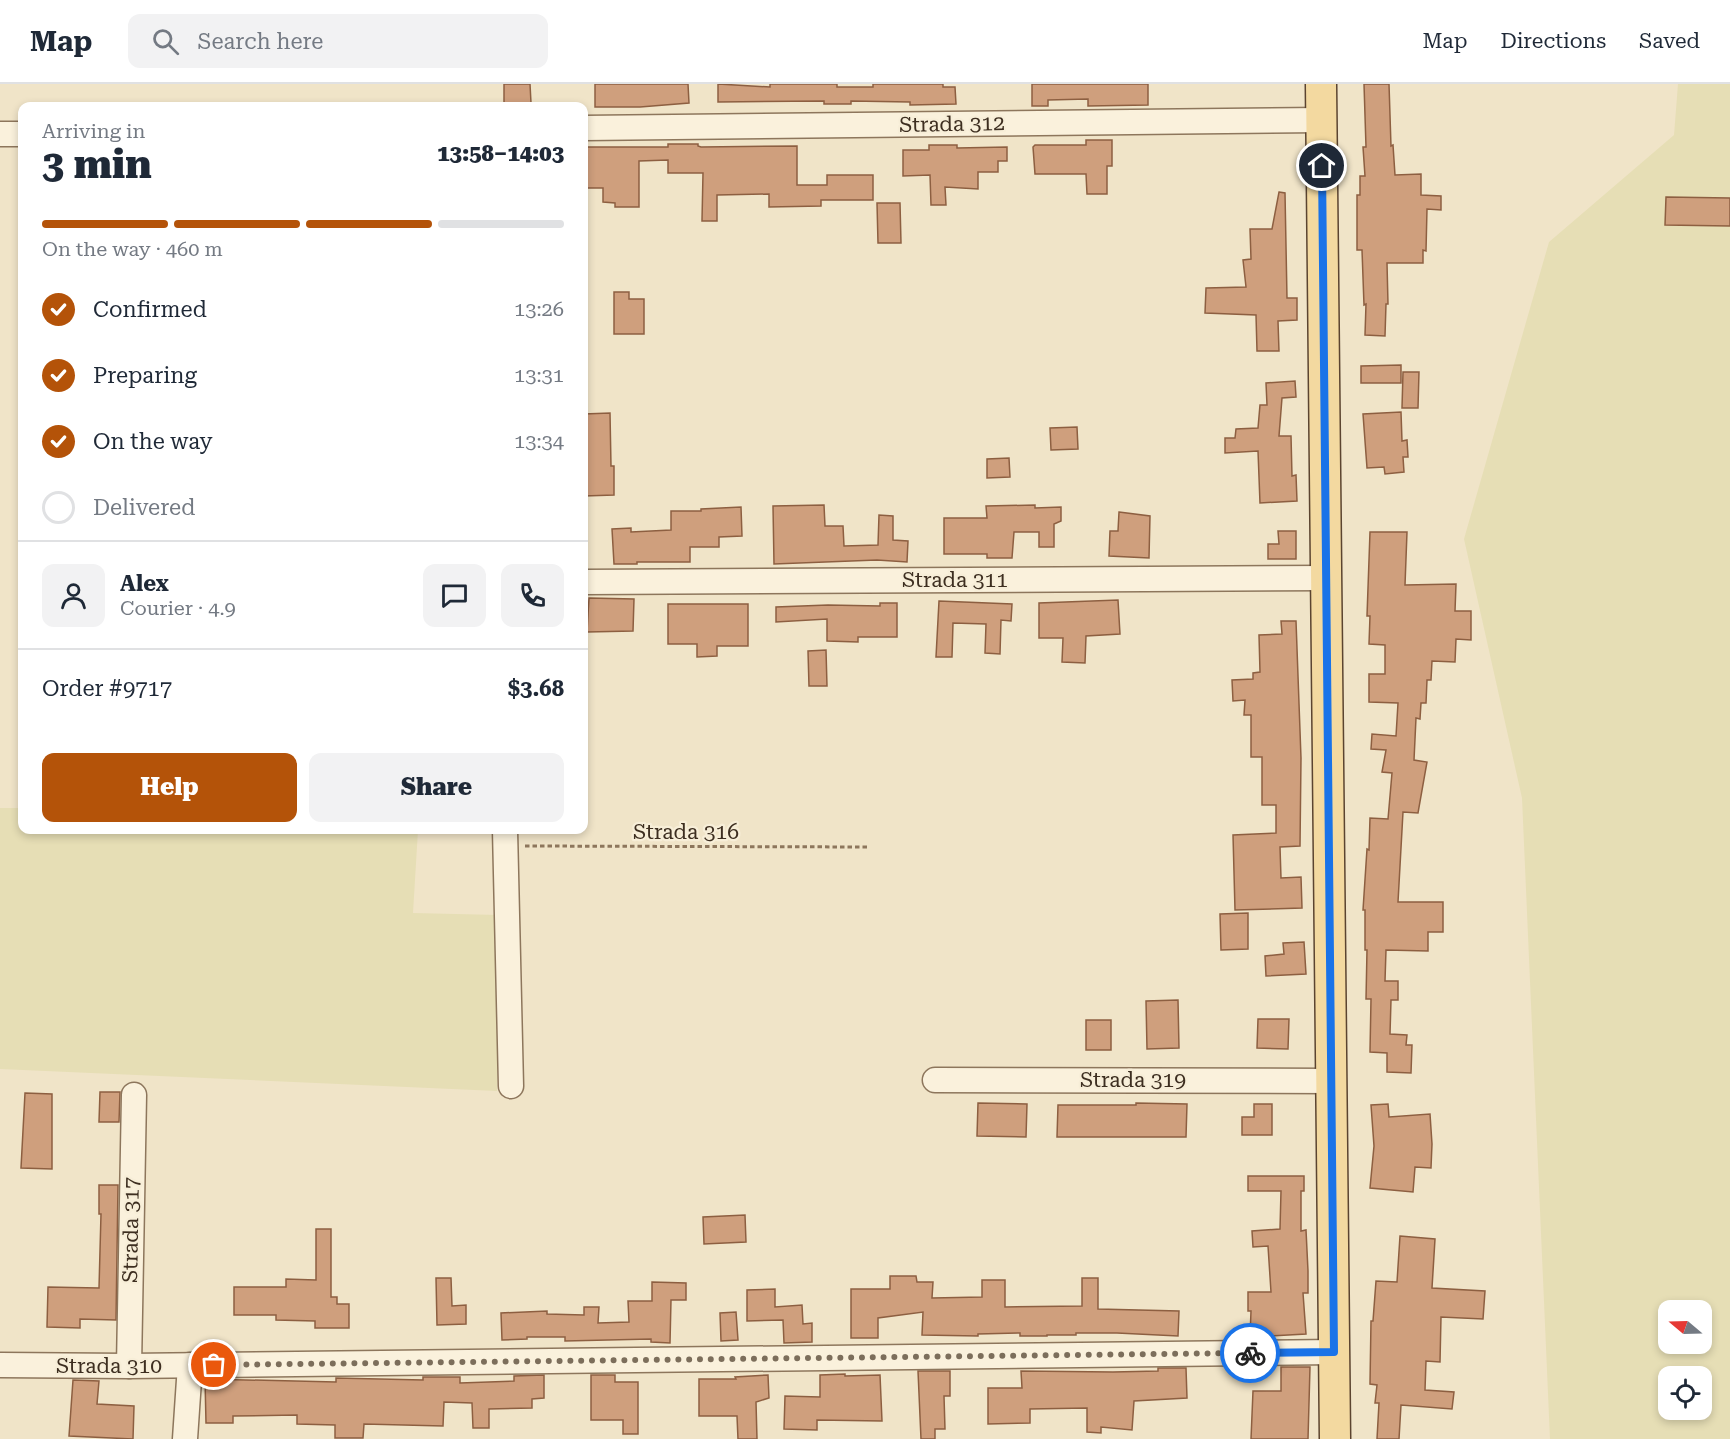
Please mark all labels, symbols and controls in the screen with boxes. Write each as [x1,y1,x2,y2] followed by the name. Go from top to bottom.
[128,14,548,68] search box
[30,25,92,58] text: Map
[149,25,182,58] icon: search
[197,29,323,54] text: Search here
[1423,29,1467,53] text: Map
[1500,29,1606,53] text: Directions
[1639,29,1700,53] text: Saved
[899,111,1005,137] street label: Strada 312
[42,119,145,143] text: Arriving in
[1296,140,1347,191] pin
[437,141,564,166] text: 13:58–14:03
[42,142,152,188] text: 3 min
[1305,149,1338,182] icon: home
[42,237,223,261] text: On the way · 460 m
[42,293,75,326] icon: check
[93,297,207,322] text: Confirmed
[514,297,564,321] text: 13:26
[42,359,75,392] icon: check
[93,363,197,388] text: Preparing
[514,363,564,387] text: 13:31
[42,425,75,458] icon: check
[93,429,213,454] text: On the way
[514,429,564,453] text: 13:34
[93,495,195,520] text: Delivered
[42,564,105,627] button: person
[423,564,486,627] button: chat
[501,564,564,627] button: phone
[902,568,1008,592] street label: Strada 311
[120,571,169,596] text: Alex
[120,596,236,620] text: Courier · 4.9
[42,676,172,701] text: Order #9717
[508,676,564,701] text: $3.68
[42,753,297,822] button: Help
[309,753,564,822] button: Share
[633,820,739,844] street label: Strada 316
[1080,1068,1186,1092] street label: Strada 319
[118,1177,144,1283] street label: Strada 317
[1658,1300,1712,1354] north arrow
[1658,1300,1712,1420] map controls
[1220,1323,1280,1383] courier
[1234,1337,1267,1370] icon: bike
[188,1339,239,1390] pin
[197,1348,230,1381] icon: bag
[56,1354,162,1378] street label: Strada 310
[1658,1366,1712,1420] button: locate

